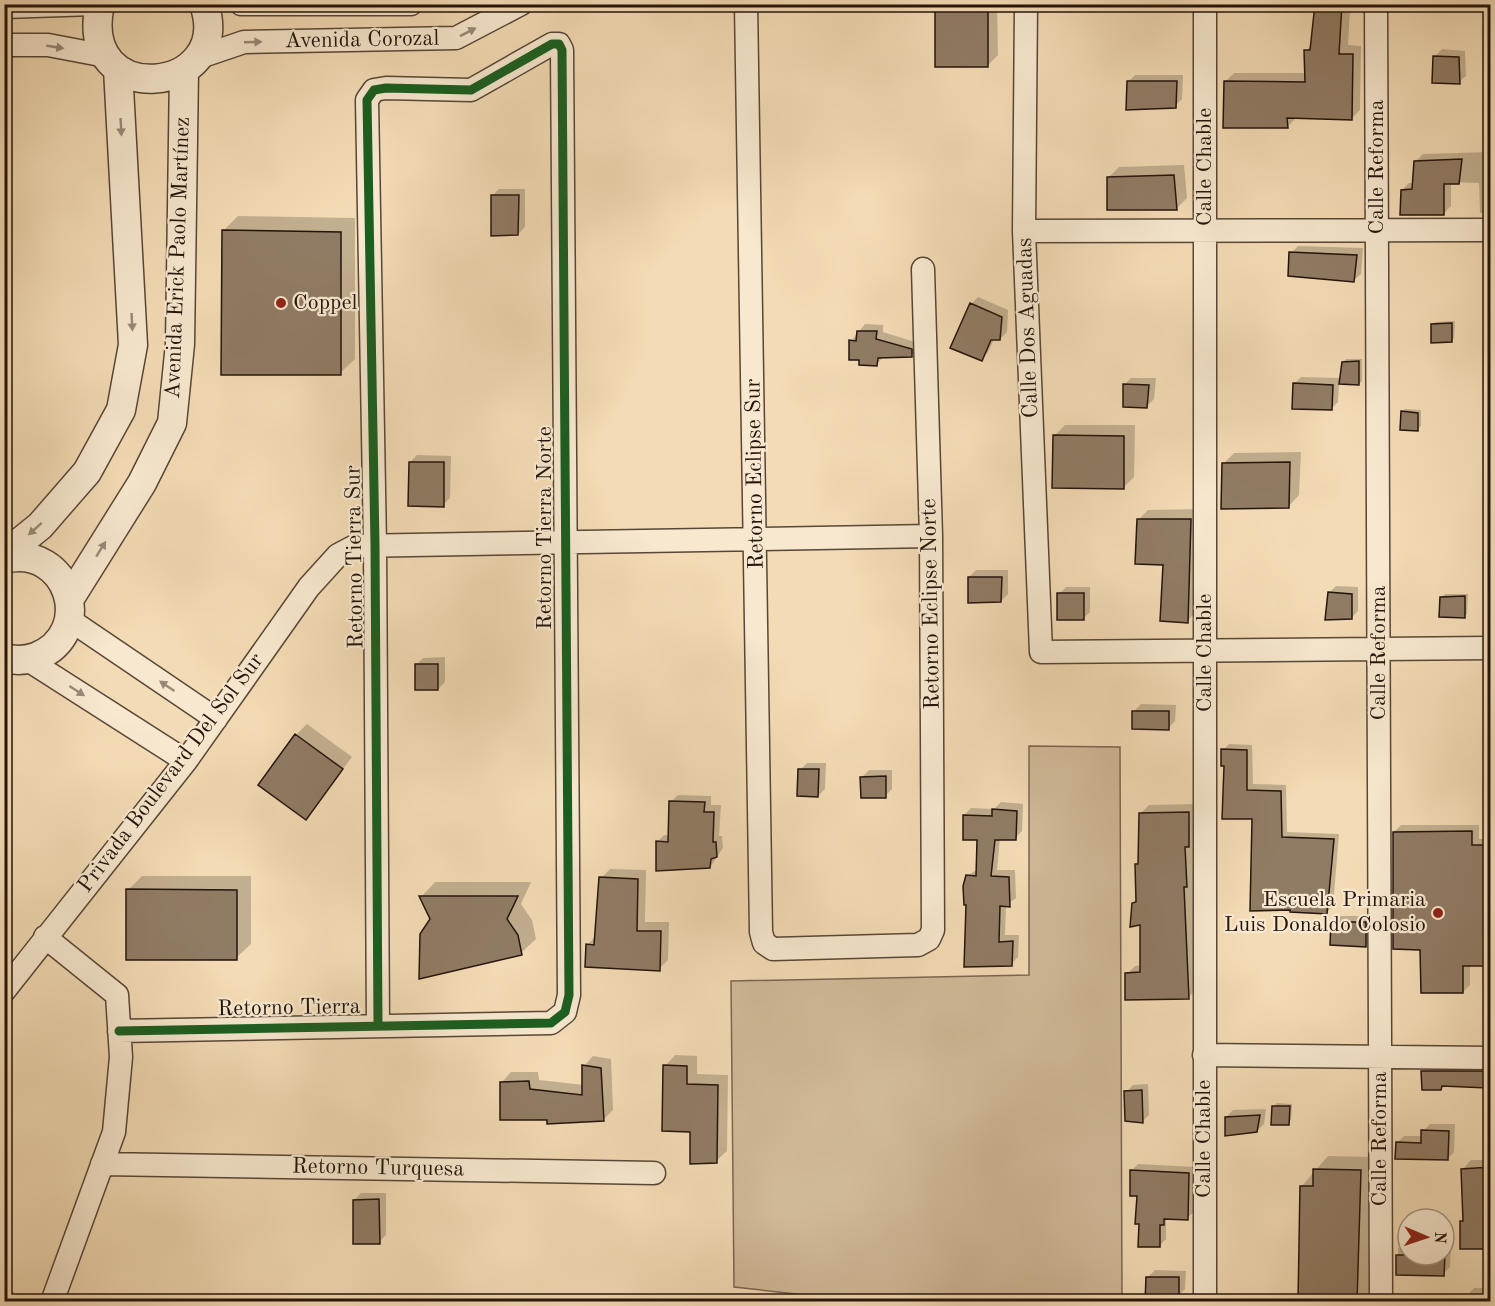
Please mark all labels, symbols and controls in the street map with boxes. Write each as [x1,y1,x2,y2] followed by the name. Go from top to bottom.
[459,27,476,37] one-way arrow
[285,28,440,52] street label: Avenida Corozal
[244,37,263,46] one-way arrow
[46,43,65,52] one-way arrow
[1366,99,1388,235] street label: Calle Reforma
[1194,108,1216,226] street label: Calle Chable
[162,117,194,399] street label: Avenida Erick Paolo Martínez
[116,118,126,137] one-way arrow
[1014,237,1042,419] street label: Calle Dos Aguadas
[293,292,358,314] place label: Coppel
[274,296,288,310] marker: Coppel
[127,313,136,332] one-way arrow
[742,378,768,570] street label: Retorno Eclipse Sur
[534,426,556,630] street label: Retorno Tierra Norte
[342,465,368,649] street label: Retorno Tierra Sur
[918,498,944,710] street label: Retorno Eclipse Norte
[28,522,43,535] one-way arrow
[95,541,106,557] one-way arrow
[1368,585,1390,721] street label: Calle Reforma
[1194,594,1216,712] street label: Calle Chable
[74,649,268,897] street label: Privada Boulevard Del Sol Sur
[160,680,176,692] one-way arrow
[69,686,86,697] one-way arrow
[1224,889,1426,936] place label: Escuela Primaria Luis Donaldo Colosio
[1431,906,1445,920] marker: Escuela Primaria Luis Donaldo Colosio
[217,996,361,1020] street label: Retorno Tierra
[1369,1071,1391,1207] street label: Calle Reforma
[1193,1080,1215,1198] street label: Calle Chable
[292,1155,464,1181] street label: Retorno Turquesa
[1396,1207,1456,1267] north arrow
[1431,1231,1447,1245] text: N

